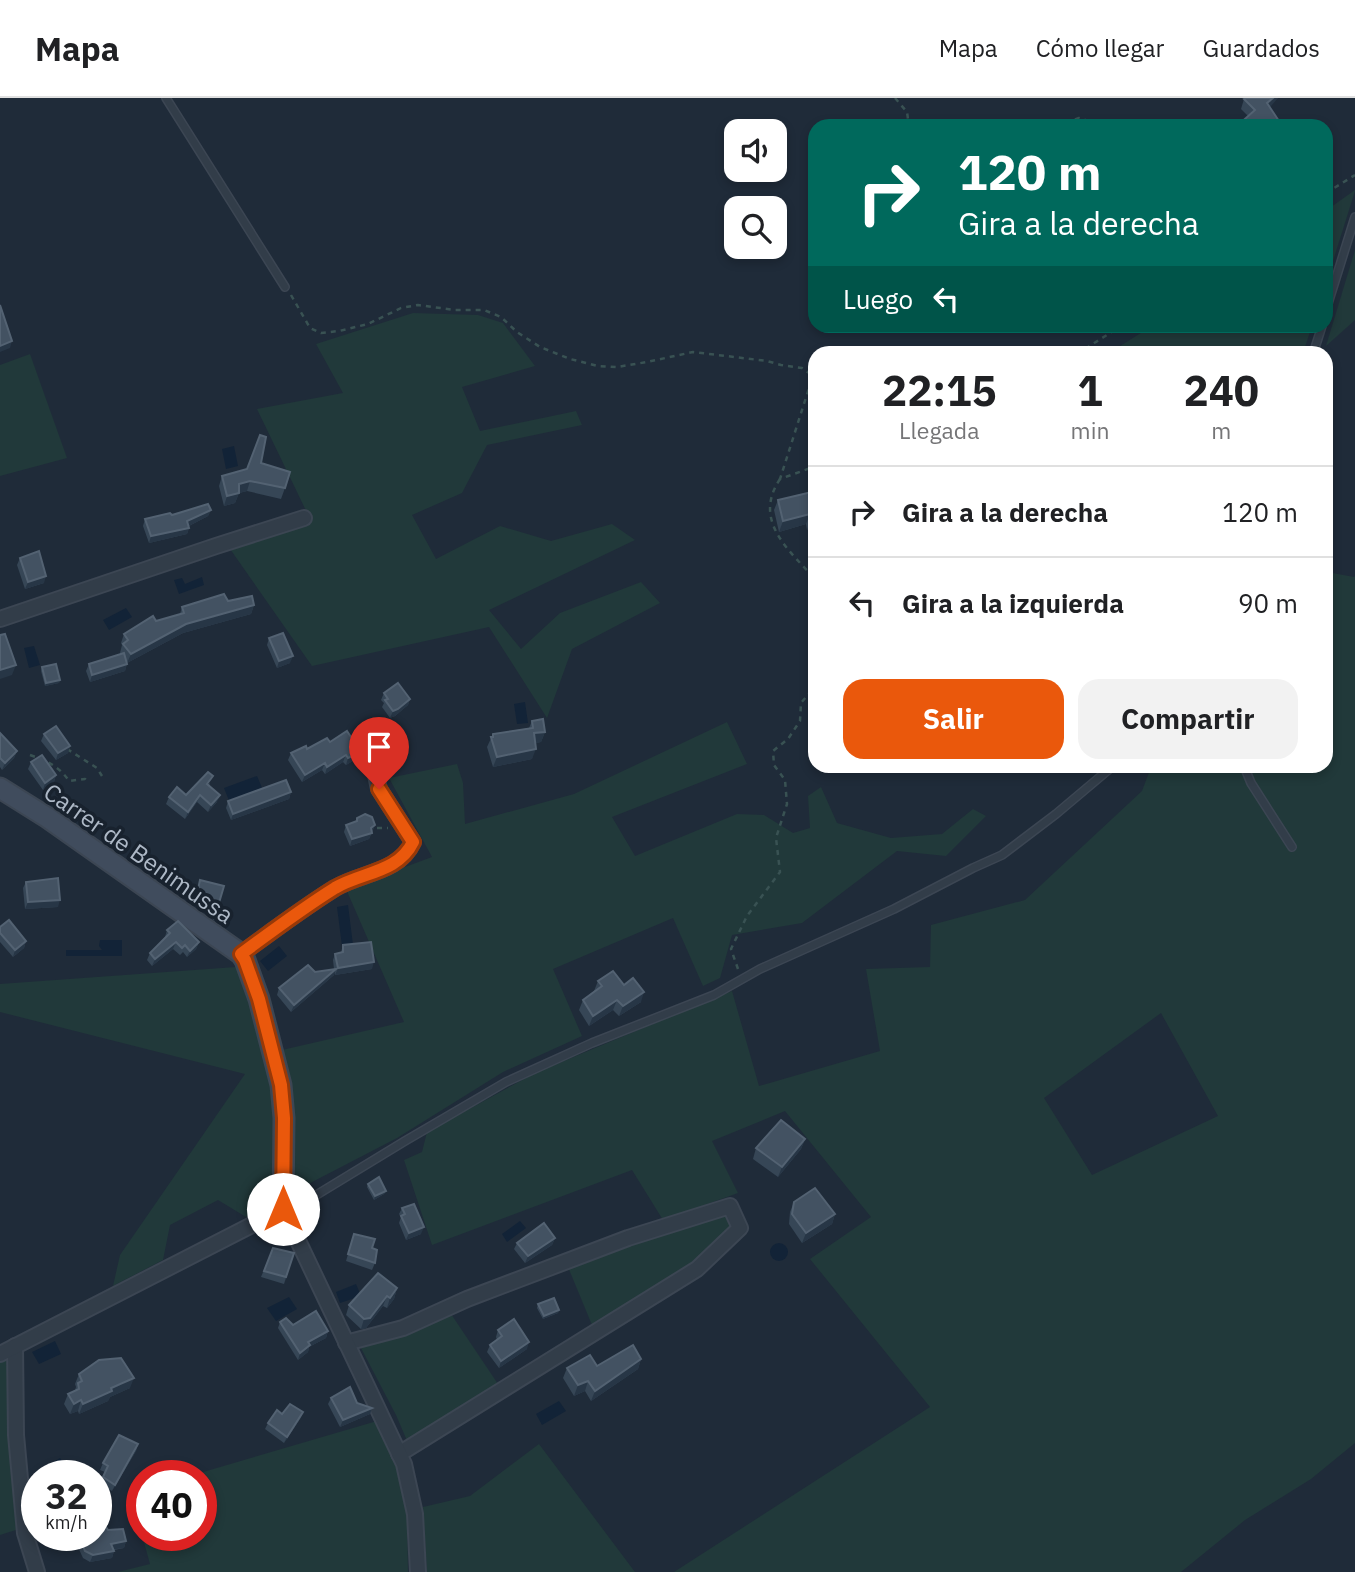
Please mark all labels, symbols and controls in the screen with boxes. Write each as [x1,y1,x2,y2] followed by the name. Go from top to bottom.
[35,27,120,70] text: Mapa
[939,32,998,64] text: Mapa
[1036,32,1164,64] text: Cómo llegar
[1202,32,1320,64] text: Guardados
[724,119,787,259] map controls
[724,119,787,182] button: sound
[958,140,1102,203] text: 120 m
[843,147,934,238] icon: right
[724,196,787,259] button: search
[958,202,1199,244] text: Gira a la derecha
[927,280,965,318] icon: left
[843,282,913,316] text: Luego
[882,363,997,418] text: 22:15
[1077,363,1103,418] text: 1
[1183,363,1259,418] text: 240
[899,415,979,445] text: Llegada
[1071,415,1109,445] text: min
[1211,415,1231,445] text: m
[843,493,881,531] icon: right
[902,495,1108,529] text: Gira a la derecha
[1222,495,1298,529] text: 120 m
[843,584,881,622] icon: left
[902,586,1124,620] text: Gira a la izquierda
[1238,586,1298,620] text: 90 m
[843,679,1064,759] button: Salir
[1078,679,1298,759] button: Compartir
[349,717,409,789] pin
[360,728,398,766] icon: arrive
[38,775,240,931] street label: Carrer de Benimussa
[246,1172,320,1246] position arrow
[126,1460,217,1551] speed limit sign: 40
[45,1473,88,1519] text: 32
[45,1511,88,1534] text: km/h

